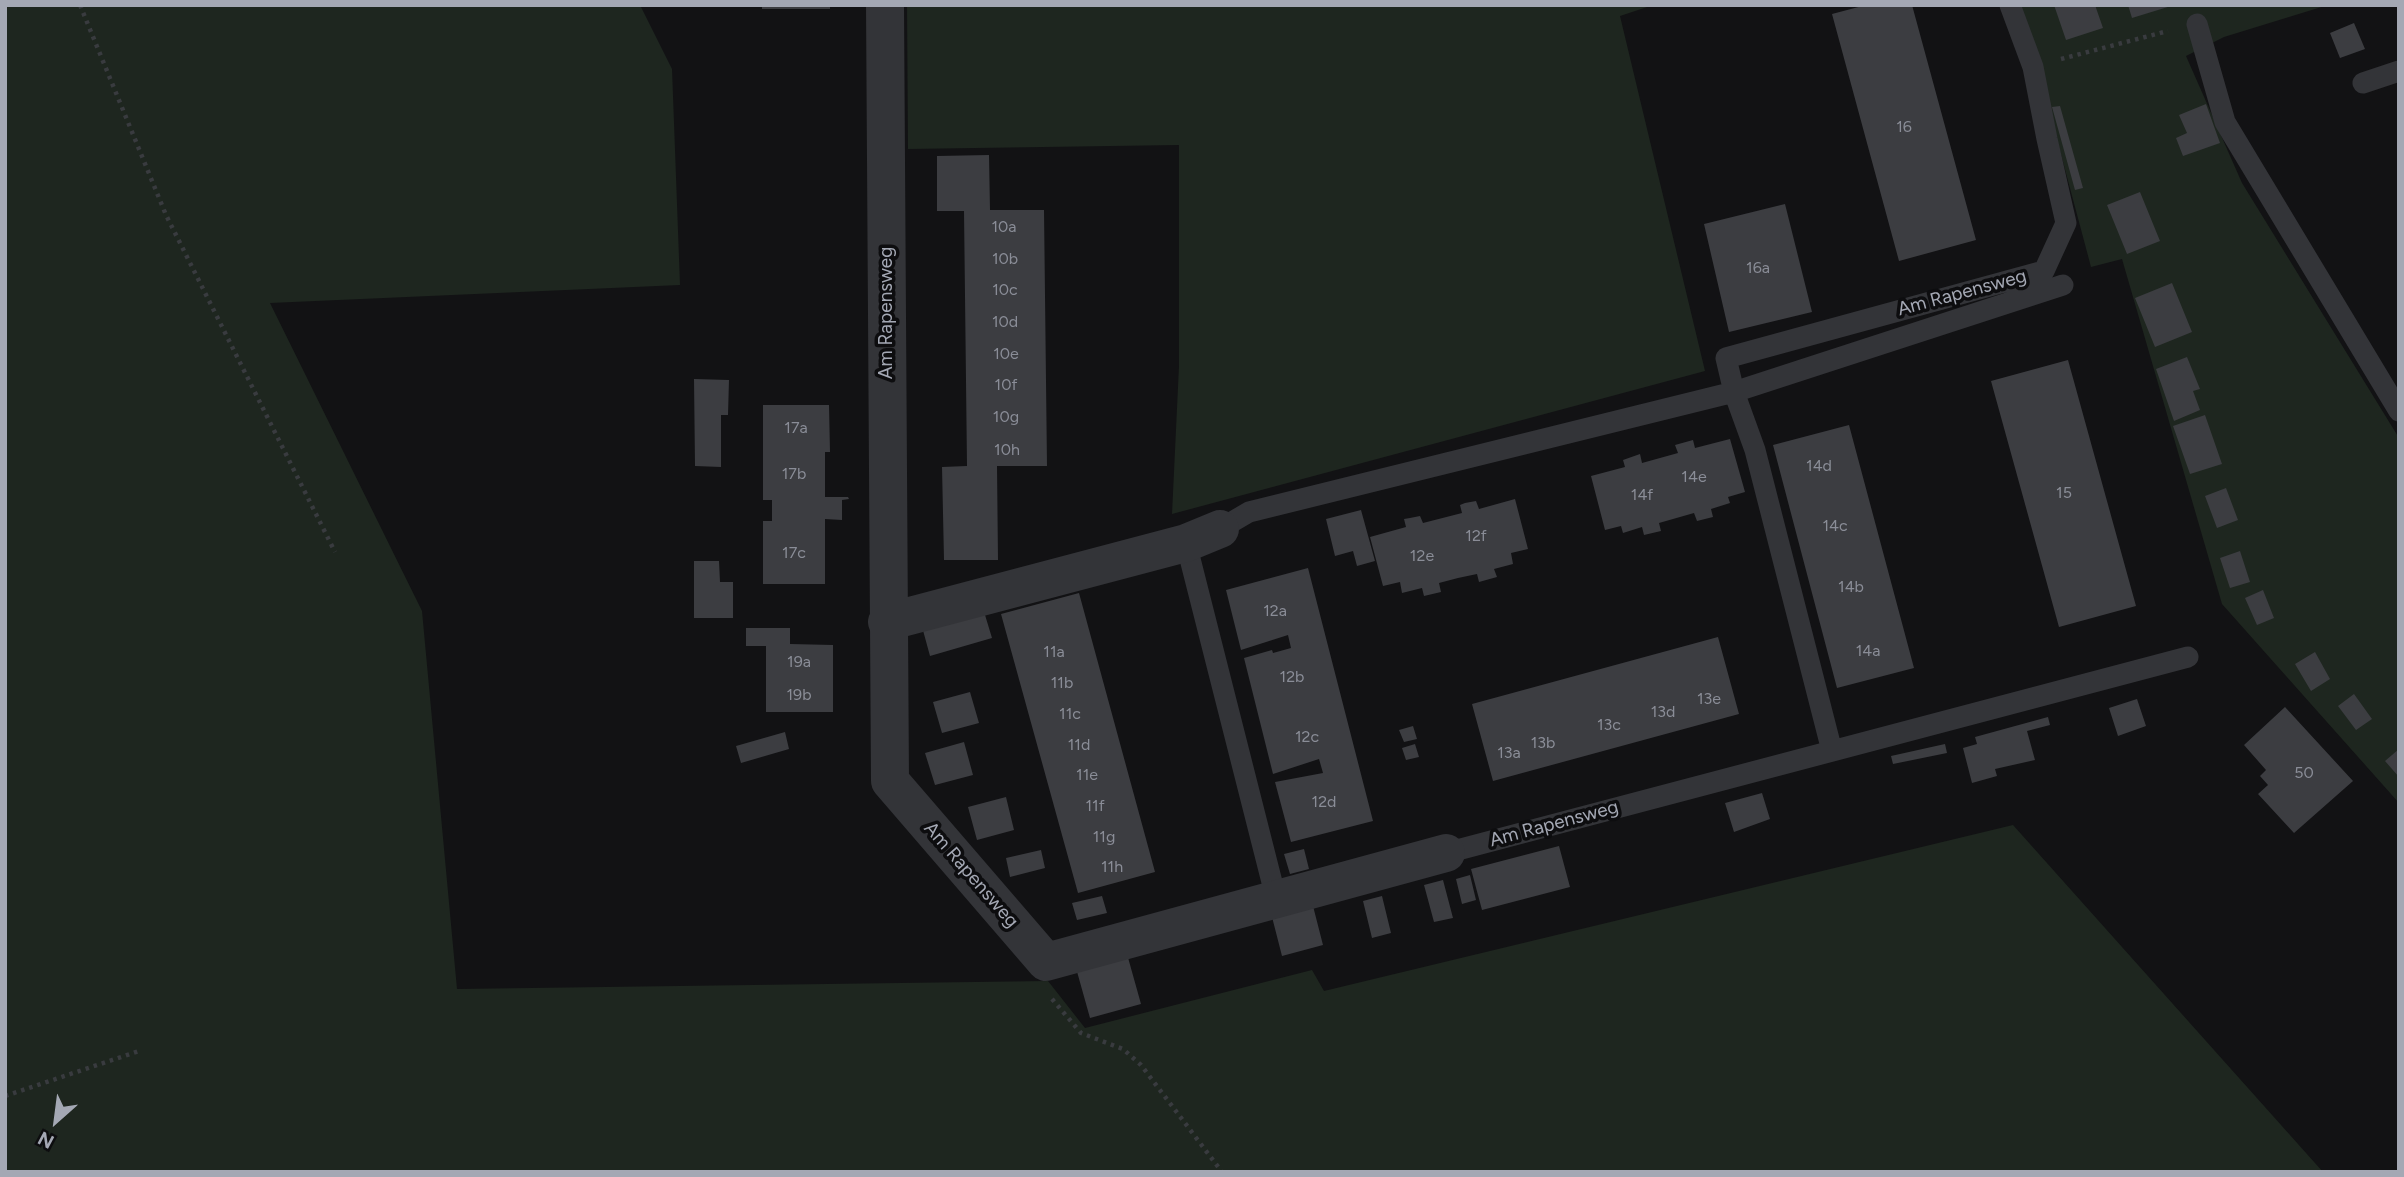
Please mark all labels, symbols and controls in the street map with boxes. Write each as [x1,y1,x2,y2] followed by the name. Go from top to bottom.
[1896,117,1912,137] house number: 16
[991,217,1017,237] house number: 10a
[875,247,897,379] street label: Am Rapensweg
[992,249,1018,269] house number: 10b
[1746,258,1770,278] house number: 16a
[1895,265,2029,321] street label: Am Rapensweg
[992,280,1018,300] house number: 10c
[992,312,1018,332] house number: 10d
[993,344,1019,364] house number: 10e
[995,375,1017,395] house number: 10f
[993,407,1019,427] house number: 10g
[784,418,808,438] house number: 17a
[994,440,1020,460] house number: 10h
[1806,456,1832,476] house number: 14d
[782,464,806,484] house number: 17b
[1681,467,1707,487] house number: 14e
[2056,483,2072,503] house number: 15
[1631,485,1653,505] house number: 14f
[1822,516,1848,536] house number: 14c
[1465,526,1487,546] house number: 12f
[782,543,806,563] house number: 17c
[1410,546,1434,566] house number: 12e
[1838,577,1864,597] house number: 14b
[1263,601,1287,621] house number: 12a
[1856,641,1880,661] house number: 14a
[1043,642,1065,662] house number: 11a
[787,652,811,672] house number: 19a
[1280,667,1304,687] house number: 12b
[1051,673,1073,693] house number: 11b
[786,685,812,705] house number: 19b
[1697,689,1721,709] house number: 13e
[1651,702,1675,722] house number: 13d
[1059,704,1081,724] house number: 11c
[1597,715,1621,735] house number: 13c
[1295,727,1319,747] house number: 12c
[1531,733,1555,753] house number: 13b
[1068,735,1090,755] house number: 11d
[1497,743,1521,763] house number: 13a
[2294,763,2314,783] house number: 50
[1076,765,1098,785] house number: 11e
[1312,792,1336,812] house number: 12d
[1085,796,1105,816] house number: 11f
[1487,796,1621,852] street label: Am Rapensweg
[919,817,1023,933] street label: Am Rapensweg
[1093,827,1115,847] house number: 11g
[1101,857,1123,877] house number: 11h
[21,1086,91,1156] north arrow
[34,1126,58,1154] text: N

